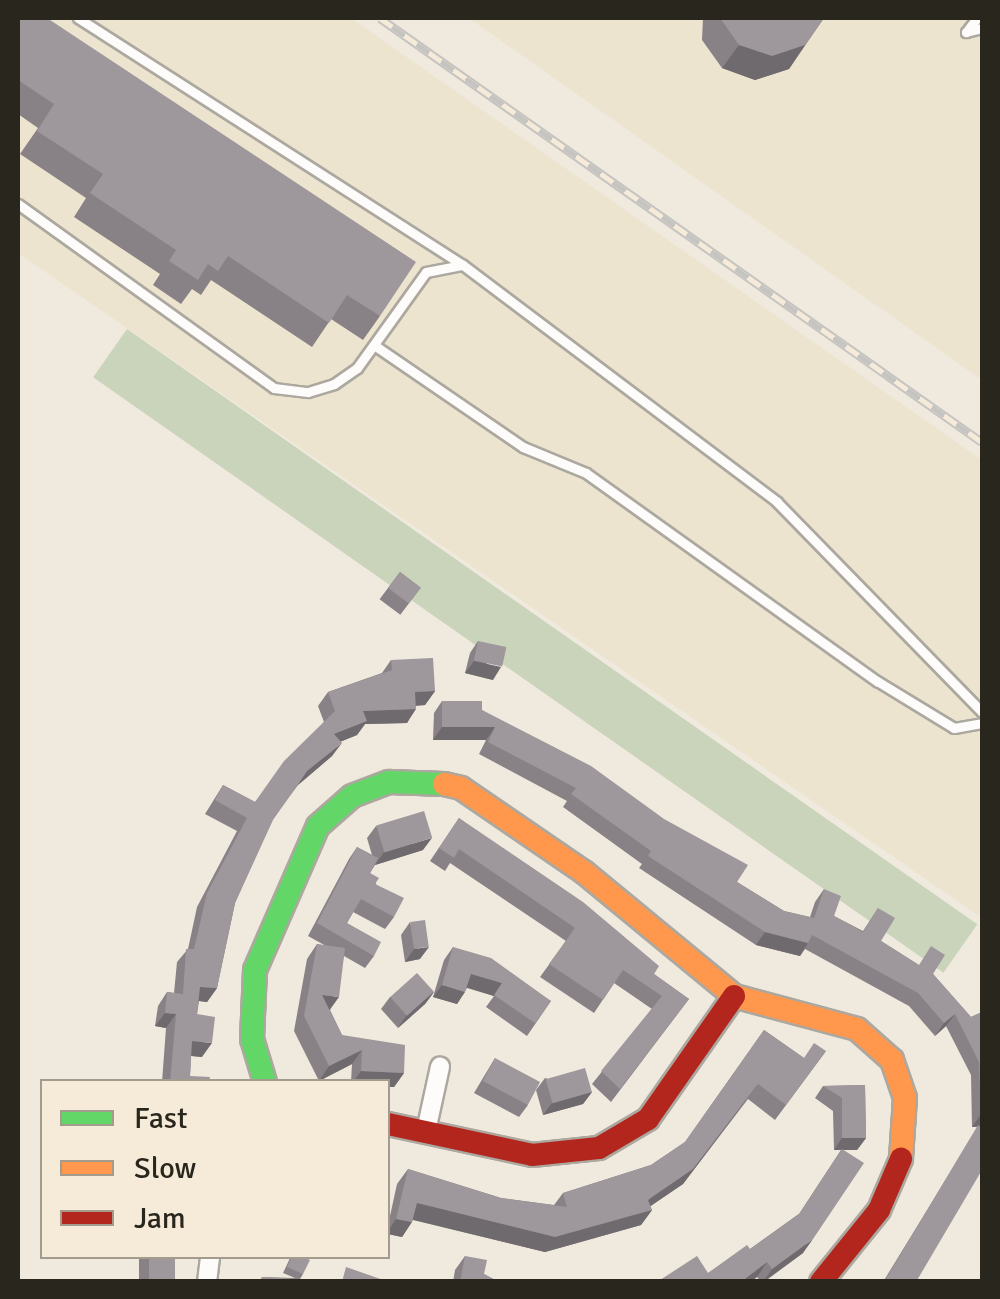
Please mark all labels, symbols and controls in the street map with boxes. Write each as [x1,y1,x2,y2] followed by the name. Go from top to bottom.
[40,1079,390,1259] legend
[134,1100,187,1137] text: Fast
[134,1150,196,1187] text: Slow
[134,1200,186,1237] text: Jam

